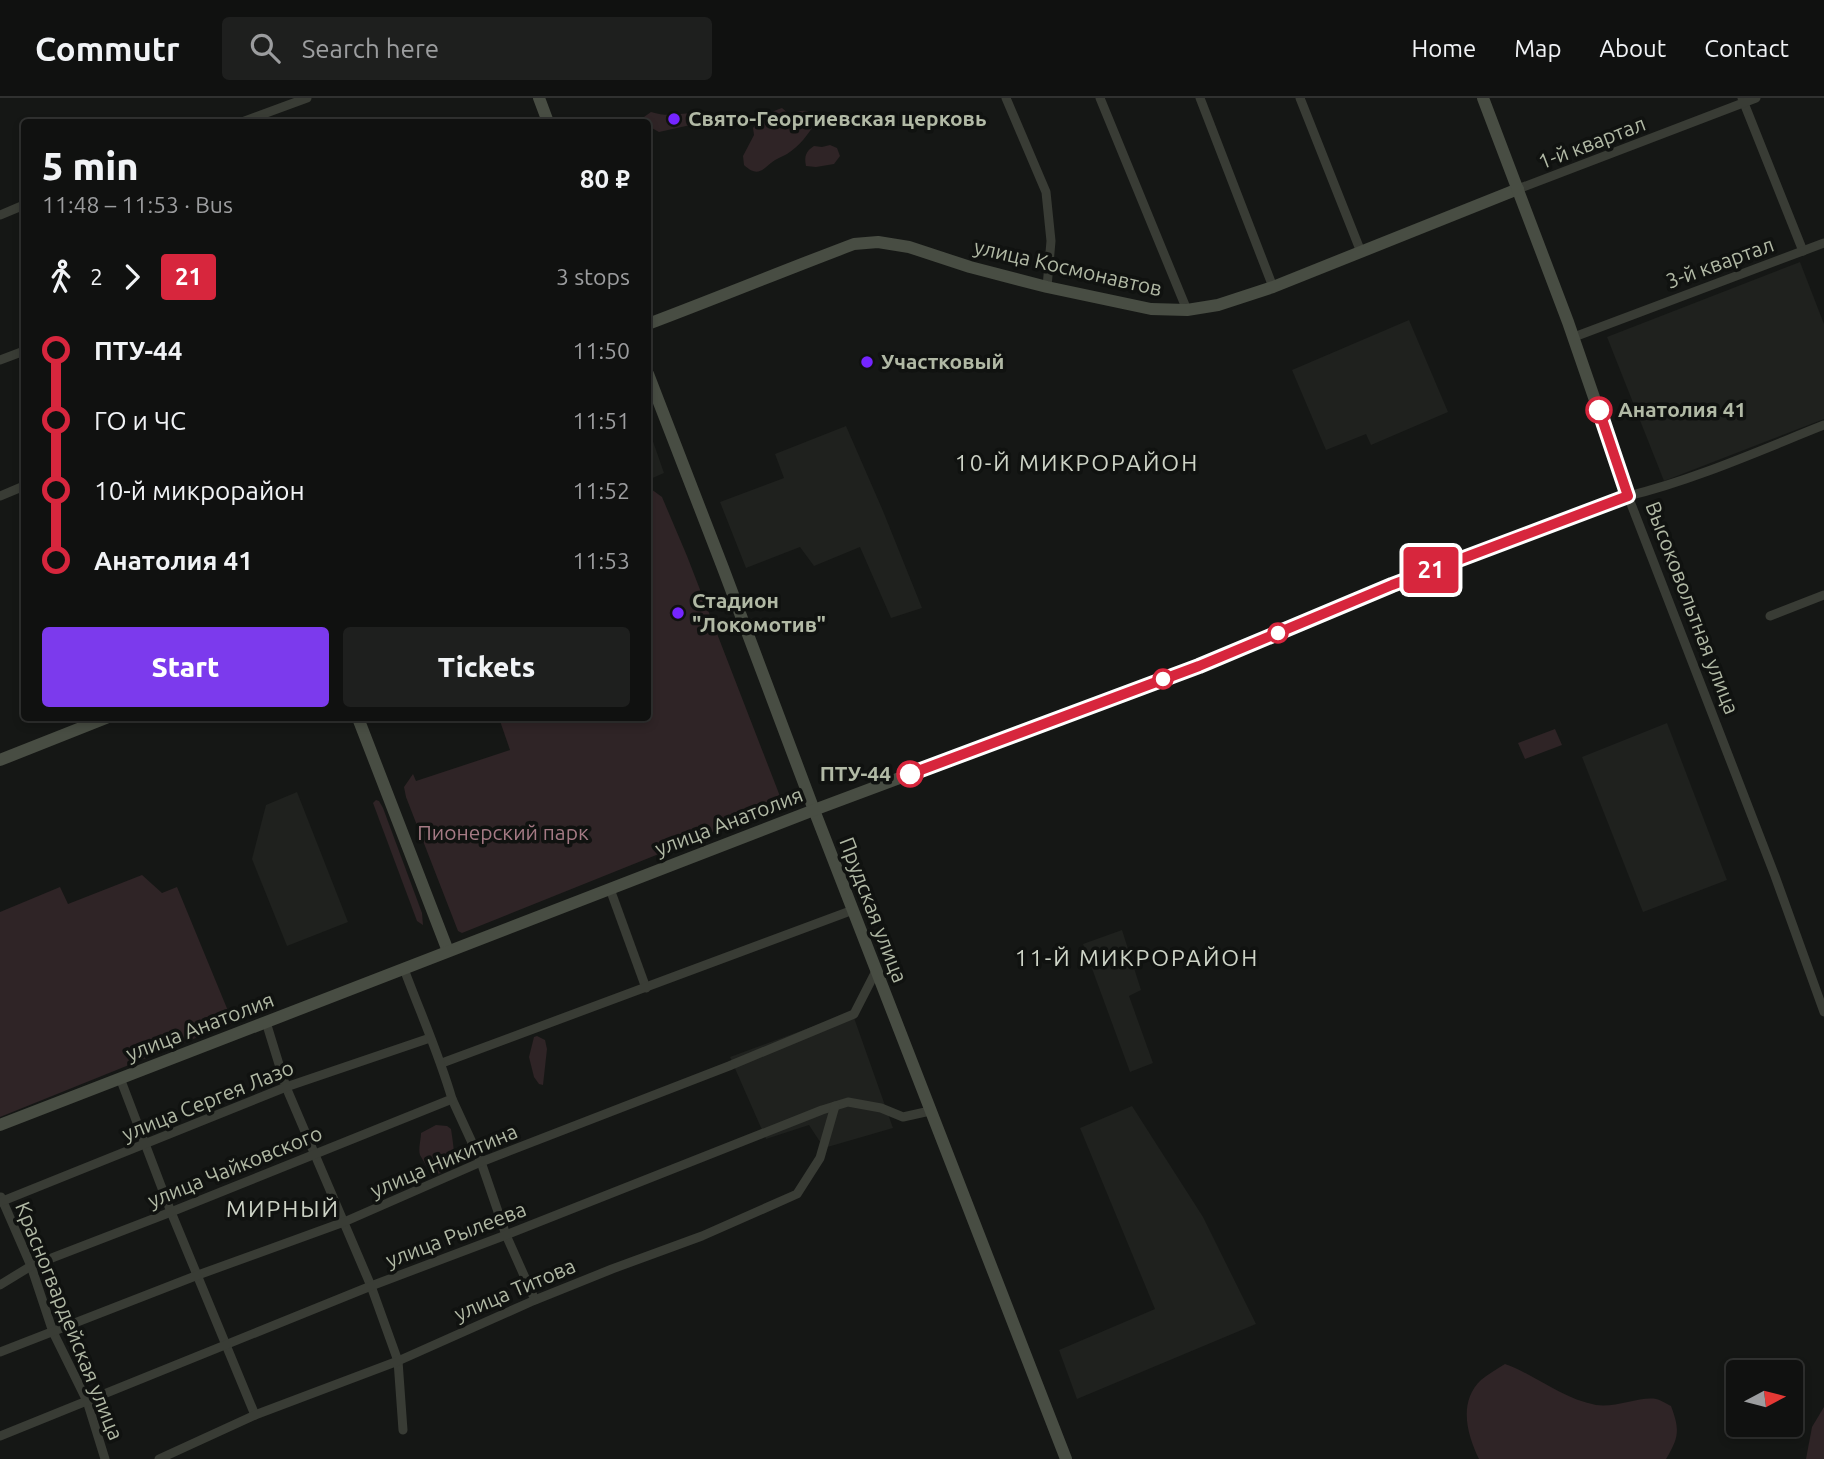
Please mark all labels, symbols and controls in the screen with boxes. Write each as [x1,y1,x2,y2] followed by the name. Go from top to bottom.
[222,17,712,80] search box
[246,29,284,67] icon: search
[35,30,180,67] text: Commutr
[302,34,439,63] text: Search here
[1411,35,1476,62] text: Home
[1514,35,1561,62] text: Map
[1599,35,1666,62] text: About
[1704,35,1789,62] text: Contact
[688,106,987,130] place label: Свято-Георгиевская церковь
[666,111,682,127] marker: Свято-Георгиевская церковь
[1535,111,1649,174] street label: 1-й квартал
[42,145,139,187] text: 5 min
[580,164,630,193] text: 80 ₽
[42,192,233,217] text: 11:48 – 11:53 · Bus
[1662,231,1777,293] street label: 3-й квартал
[972,234,1165,300] street label: улица Космонавтов
[42,258,80,296] icon: walk
[113,258,151,296] icon: forward
[175,263,202,290] text: 21
[90,264,103,289] text: 2
[556,264,630,289] text: 3 stops
[94,336,182,365] text: ПТУ-44
[572,338,630,363] text: 11:50
[881,349,1004,373] place label: Участковый
[859,354,875,370] marker: Участковый
[1586,397,1612,423] marker: Анатолия 41
[1618,397,1746,421] place label: Анатолия 41
[94,406,186,435] text: ГО и ЧС
[572,408,630,433] text: 11:51
[955,450,1199,475] district label: 10-Й МИКРОРАЙОН
[94,476,305,505] text: 10-й микрорайон
[572,478,630,503] text: 11:52
[1641,498,1745,717] street label: Высоковольтная улица
[94,546,253,575] text: Анатолия 41
[1400,547,1462,593] line badge: 21
[572,548,630,573] text: 11:53
[1417,556,1445,583] text: 21
[692,588,826,636] place label: Стадион "Локомотив"
[670,605,686,621] marker: Стадион "Локомотив"
[1268,623,1288,643] unlabelled marker
[42,627,329,707] button: Start
[343,627,630,707] button: Tickets
[1153,669,1173,689] unlabelled marker
[820,761,891,785] place label: ПТУ-44
[897,761,923,787] marker: ПТУ-44
[651,782,806,860] street label: улица Анатолия
[417,820,589,844] park label: Пионерский парк
[835,834,913,986] street label: Прудская улица
[1015,945,1259,970] district label: 11-Й МИКРОРАЙОН
[122,987,277,1065] street label: улица Анатолия
[118,1055,297,1145] street label: улица Сергея Лазо
[366,1118,521,1202] street label: улица Никитина
[144,1120,325,1212] street label: улица Чайковского
[226,1196,340,1221] district label: МИРНЫЙ
[382,1196,529,1272] street label: улица Рылеева
[11,1198,129,1443] street label: Красногвардейская улица
[450,1253,579,1325] street label: улица Титова
[1726,1360,1802,1437] north arrow
[1726,1360,1803,1437] map controls

